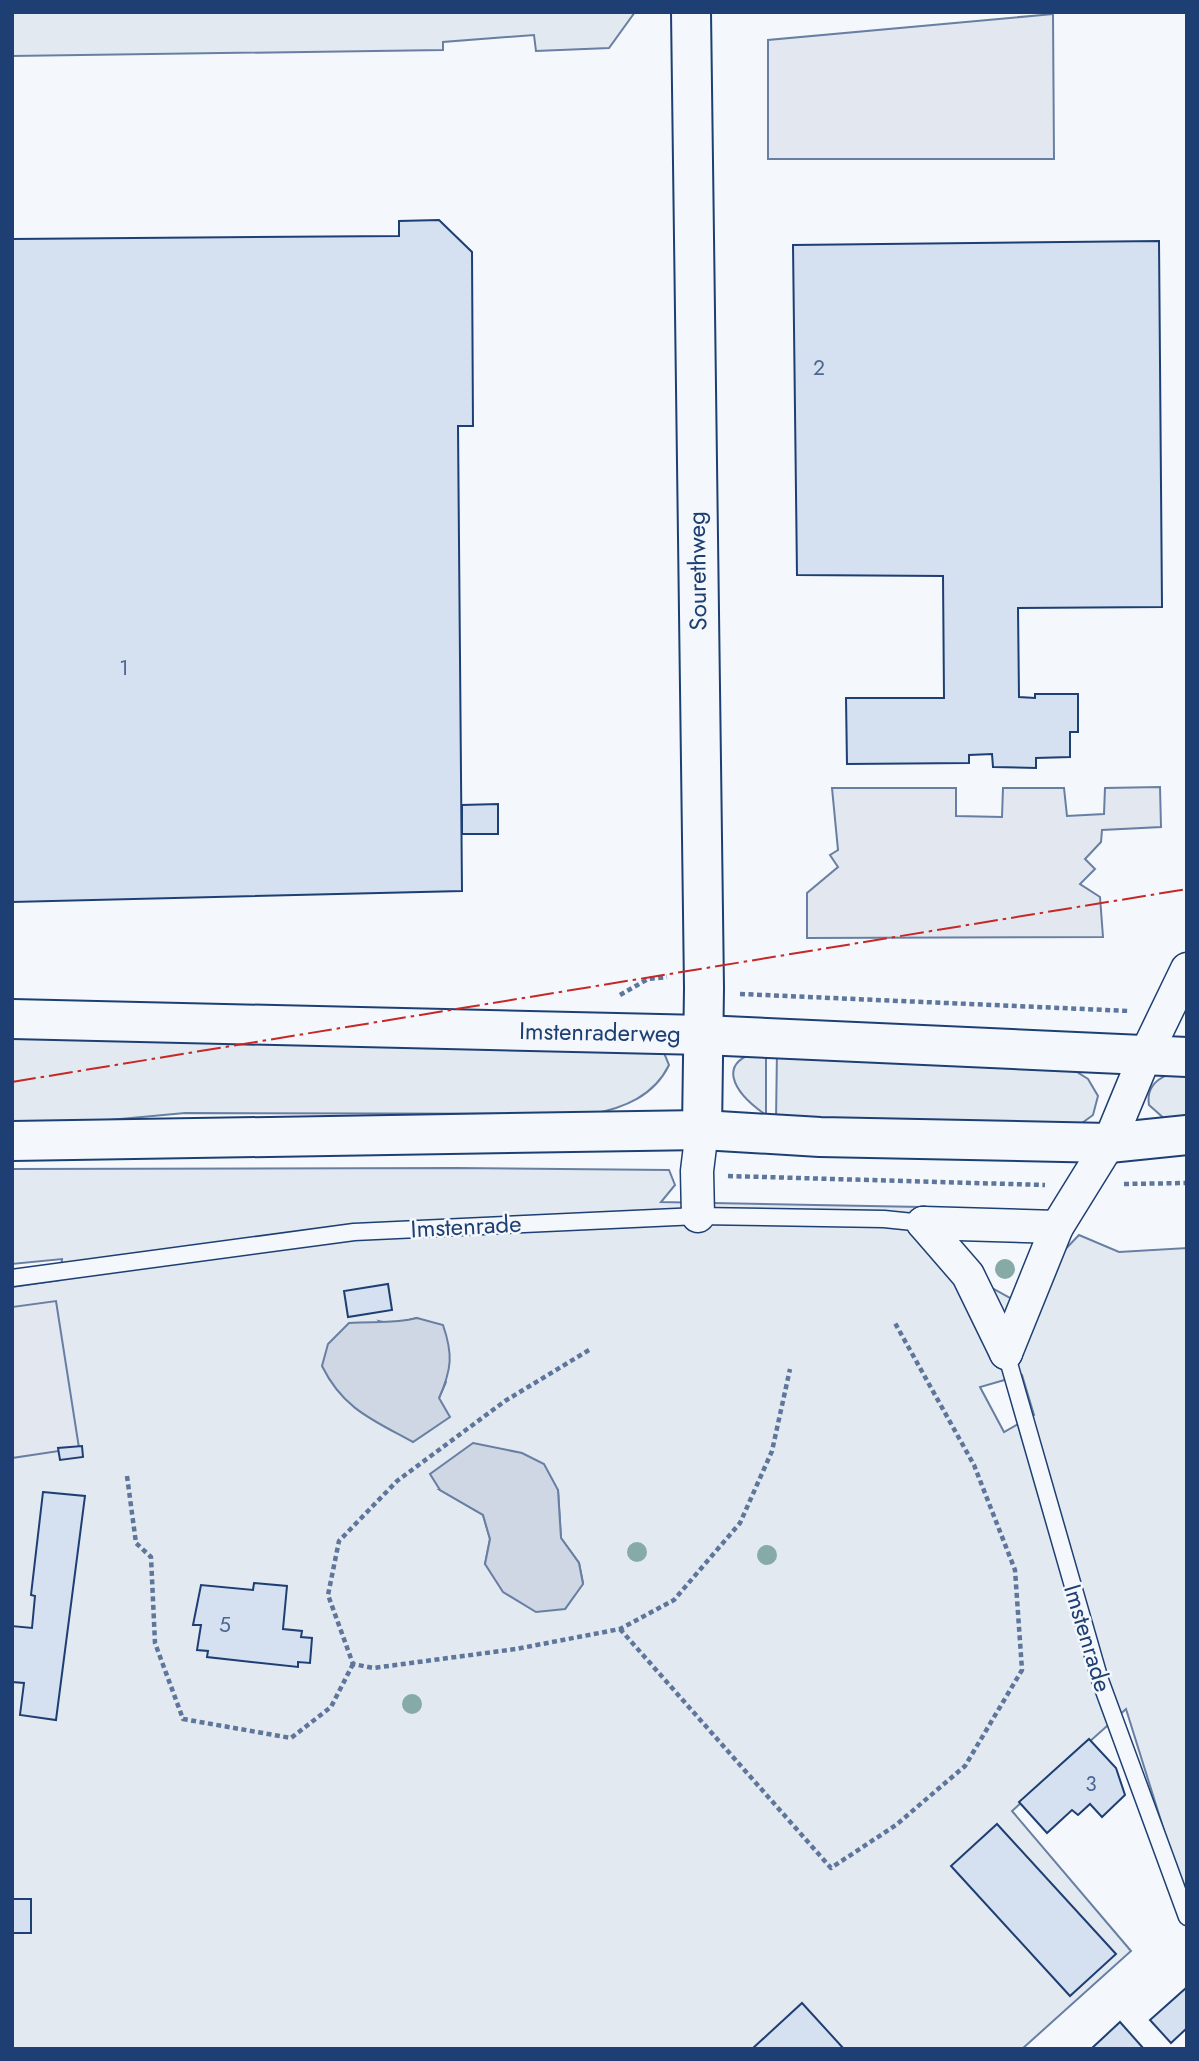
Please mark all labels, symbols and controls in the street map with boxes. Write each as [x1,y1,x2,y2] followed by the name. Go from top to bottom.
[813,353,825,383] house number: 2
[678,511,716,631] street label: Sourethweg
[119,653,129,683] house number: 1
[519,1013,681,1051] street label: Imstenraderweg
[410,1206,522,1246] street label: Imstenrade
[1055,1580,1121,1696] street label: Imstenrade
[219,1610,231,1640] house number: 5
[1085,1769,1097,1799] house number: 3

